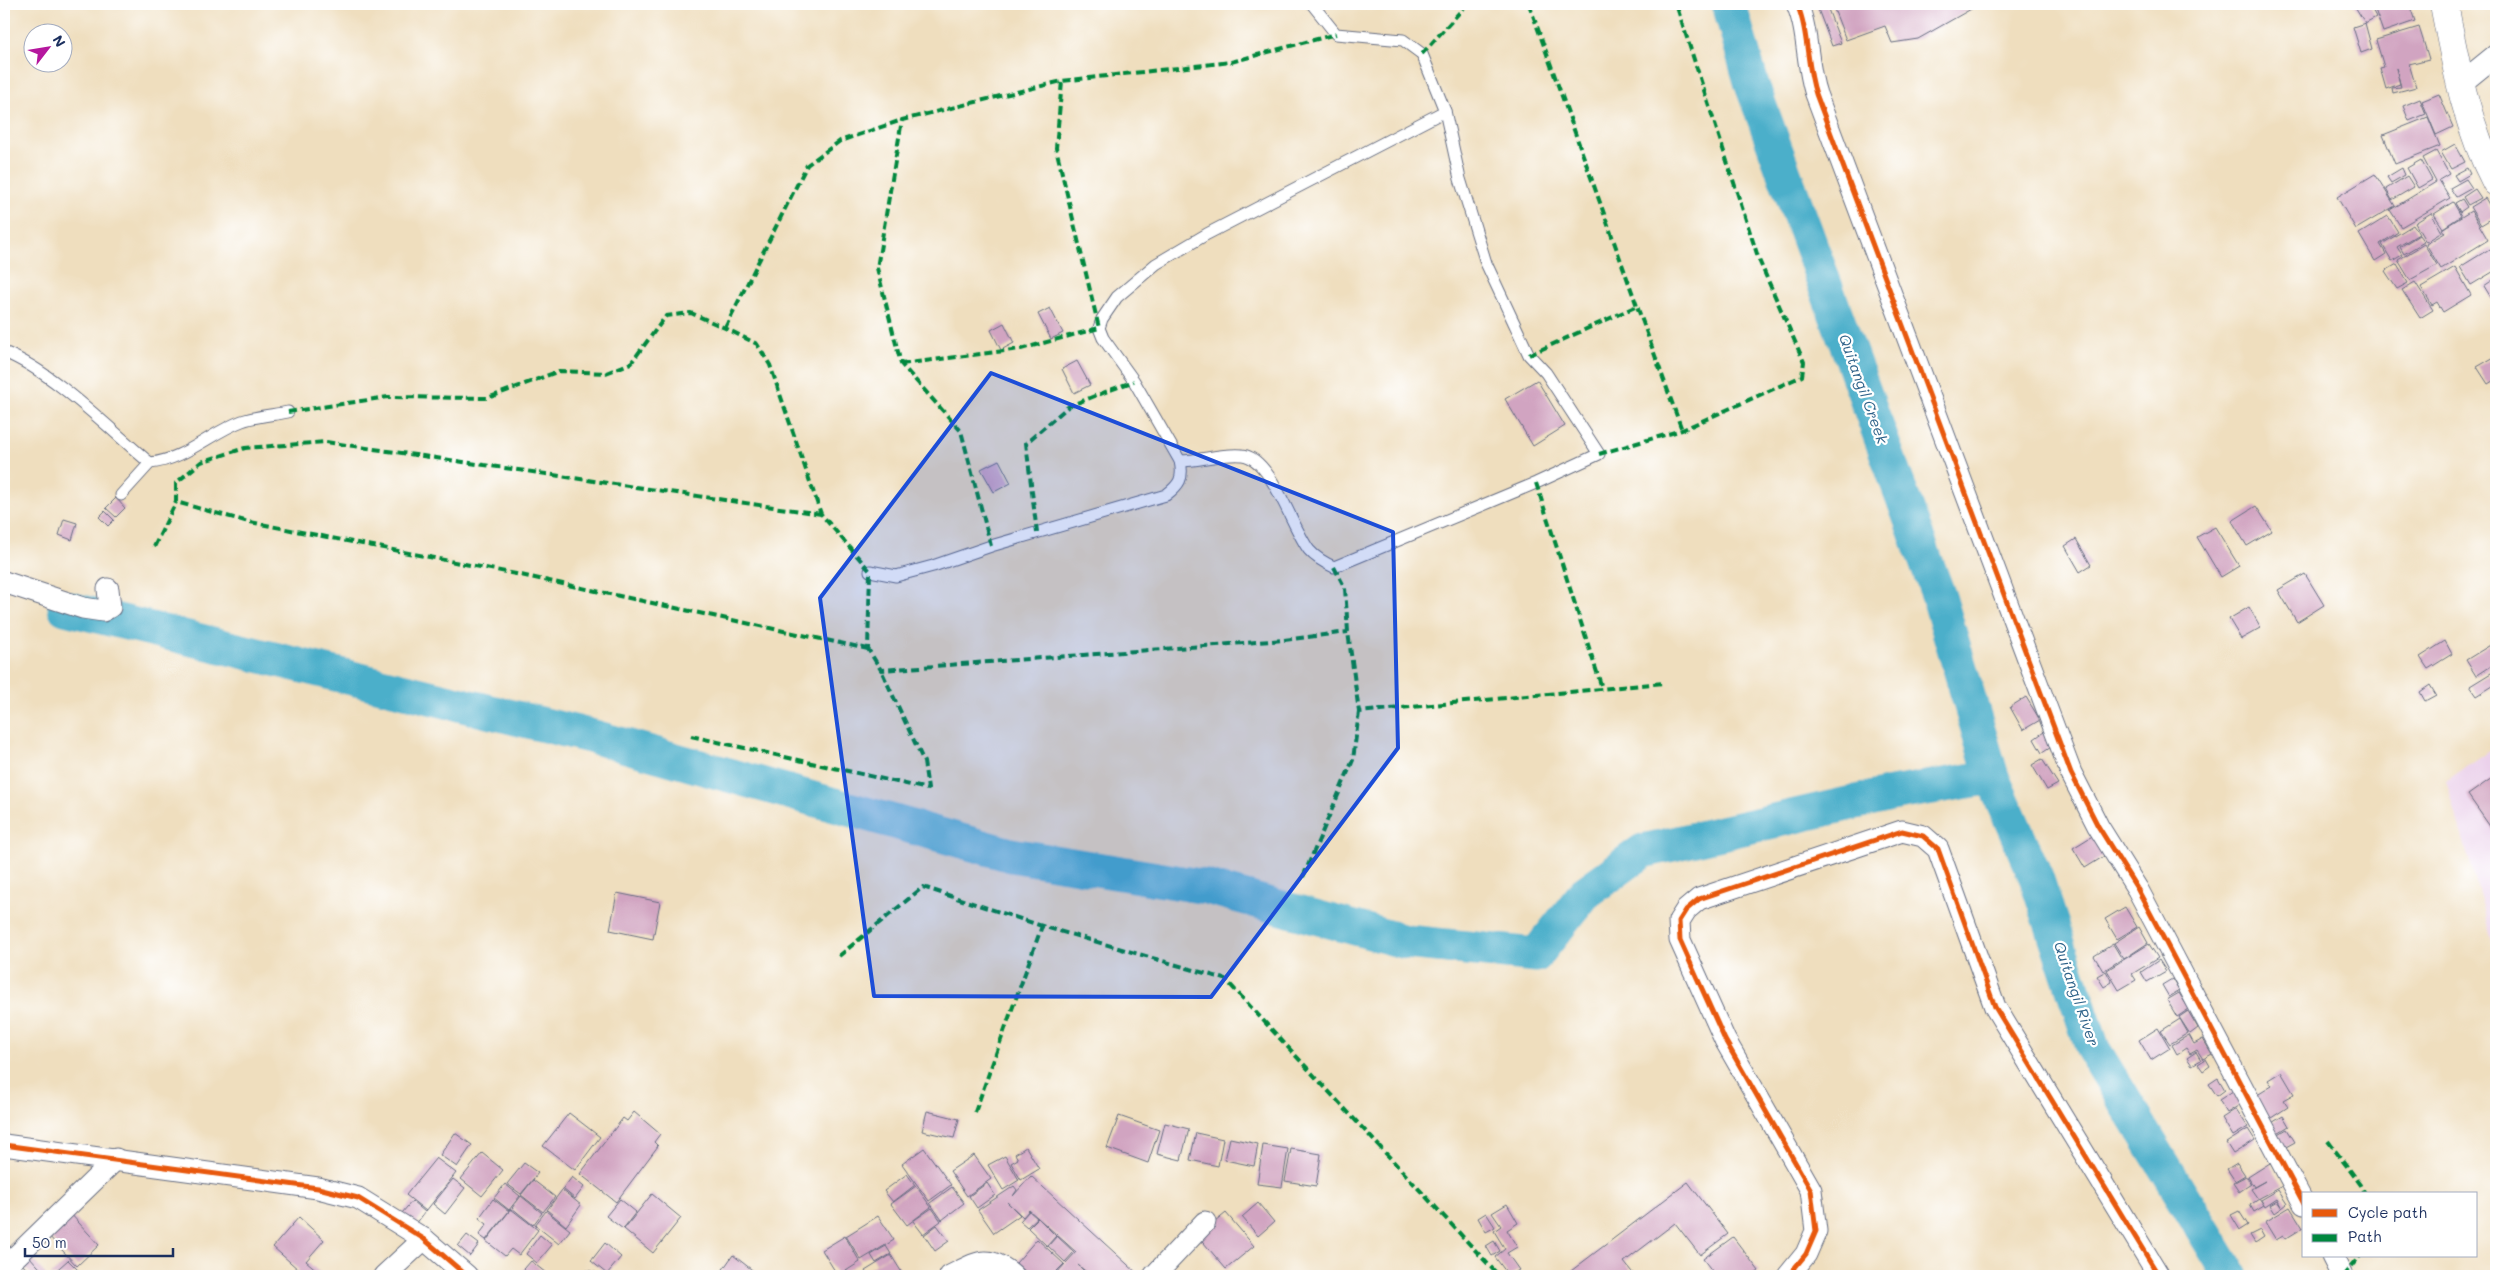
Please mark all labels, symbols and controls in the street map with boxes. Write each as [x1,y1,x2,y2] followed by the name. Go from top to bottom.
[22,22,72,72] north arrow
[49,32,70,51] text: N
[1835,331,1893,447] water label: Quitangil Creek
[2050,939,2104,1049] water label: Quitangil River
[2302,1192,2478,1258] legend
[2348,1202,2427,1222] text: Cycle path
[25,1225,172,1257] scale bar
[2348,1226,2382,1246] text: Path
[32,1232,67,1252] text: 50 m

